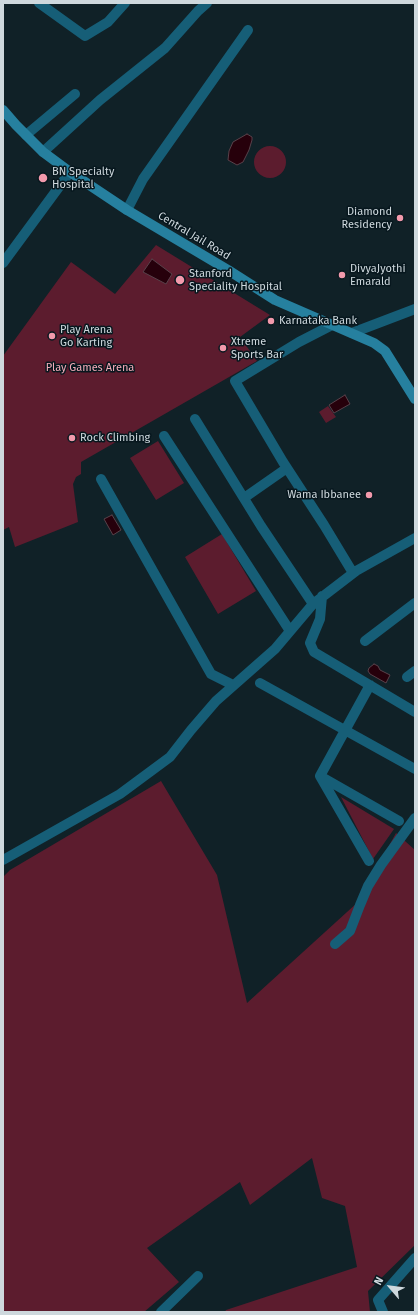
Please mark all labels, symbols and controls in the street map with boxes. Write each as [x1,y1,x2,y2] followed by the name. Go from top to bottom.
[52,165,114,191] place label: BN Specialty Hospital
[37,172,49,184] marker: BN Specialty Hospital
[342,205,392,231] place label: Diamond Residency
[155,209,233,263] street label: Central Jail Road
[395,213,405,223] marker: Diamond Residency
[350,262,405,288] place label: DivyaJyothi Emarald
[189,267,282,293] place label: Stanford Speciality Hospital
[337,270,347,280] marker: DivyaJyothi Emarald
[174,274,186,286] marker: Stanford Speciality Hospital
[279,314,357,328] place label: Karnataka Bank
[266,316,276,326] marker: Karnataka Bank
[60,323,112,349] place label: Play Arena Go Karting
[47,331,57,341] marker: Play Arena Go Karting
[231,335,283,361] place label: Xtreme Sports Bar
[218,343,228,353] marker: Xtreme Sports Bar
[46,361,134,375] park label: Play Games Arena
[80,431,150,445] place label: Rock Climbing
[67,433,77,443] marker: Rock Climbing
[287,488,361,502] place label: Wama Ibbanee
[364,490,374,500] marker: Wama Ibbanee
[370,1267,410,1307] north arrow
[372,1275,386,1287] text: N

